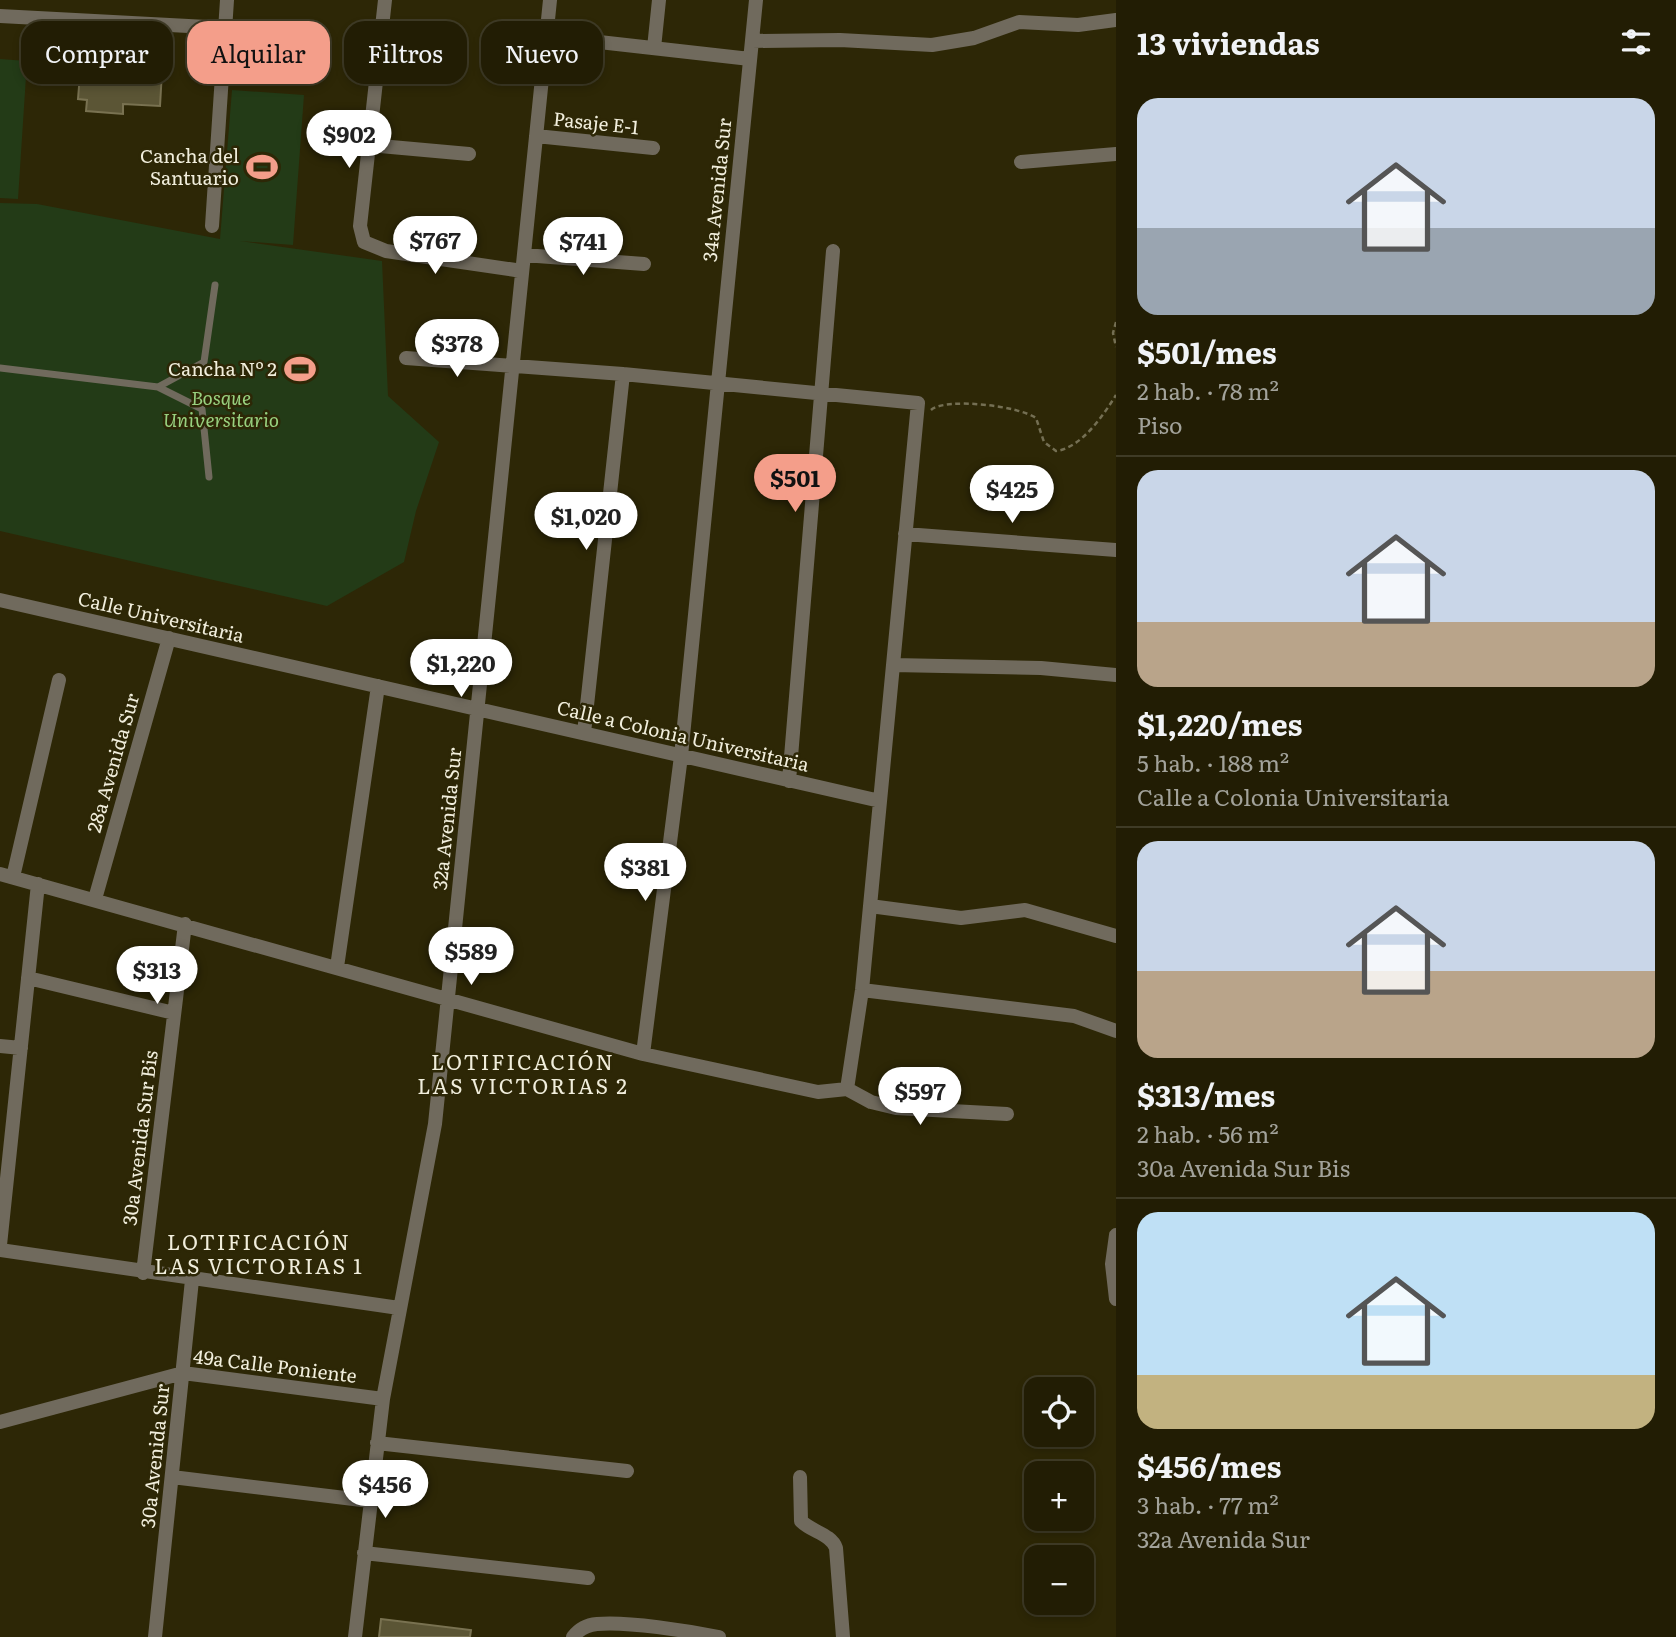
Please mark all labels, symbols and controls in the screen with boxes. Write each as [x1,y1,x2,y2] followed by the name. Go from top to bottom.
[1137,20,1320,64] text: 13 viviendas
[21,21,173,84] chip: Comprar
[187,21,330,84] chip: Alquilar
[344,21,467,84] chip: Filtros
[481,21,603,84] chip: Nuevo
[1617,23,1655,61] icon: filters
[552,104,641,140] street label: Pasaje E-1
[308,110,390,170] pin: $902
[322,116,376,150] text: $902
[695,117,737,263] street label: 34a Avenida Sur
[140,141,239,191] place label: Cancha del Santuario
[1333,144,1459,270] icon: home
[245,150,279,184] sports icon: Cancha del Santuario
[394,216,476,276] pin: $767
[542,218,624,277] pin: $741
[409,222,461,256] text: $767
[559,223,607,257] text: $741
[416,320,498,379] pin: $378
[431,325,483,359] text: $378
[1137,329,1277,373] text: $501/mes
[283,352,317,386] sports icon: Cancha Nº 2
[168,354,277,382] place label: Cancha Nº 2
[1137,373,1279,407] text: 2 hab. · 78 m²
[163,383,279,433] park label: Bosque Universitario
[1137,407,1182,441] text: Piso
[754,454,836,514] pin: $501
[770,460,820,494] text: $501
[971,466,1053,525] pin: $425
[986,471,1038,505] text: $425
[529,492,643,552] pin: $1,020
[550,498,622,532] text: $1,020
[1333,516,1459,642] icon: home
[75,583,248,649] street label: Calle Universitaria
[404,640,518,699] pin: $1,220
[426,645,496,679] text: $1,220
[79,690,145,836] street label: 28a Avenida Sur
[554,692,813,778] street label: Calle a Colonia Universitaria
[1137,701,1302,745] text: $1,220/mes
[1137,745,1289,779] text: 5 hab. · 188 m²
[425,746,467,891] street label: 32a Avenida Sur
[1137,779,1449,813] text: Calle a Colonia Universitaria
[604,844,686,903] pin: $381
[620,849,670,883] text: $381
[1333,887,1459,1013] icon: home
[430,928,512,987] pin: $589
[445,933,497,967] text: $589
[116,946,198,1006] pin: $313
[133,952,181,986] text: $313
[417,1045,629,1100] district label: LOTIFICACIÓN LAS VICTORIAS 2
[114,1048,164,1227] street label: 30a Avenida Sur Bis
[879,1068,961,1127] pin: $597
[1137,1072,1275,1116] text: $313/mes
[894,1073,946,1107] text: $597
[1137,1116,1279,1150] text: 2 hab. · 56 m²
[1137,1150,1350,1184] text: 30a Avenida Sur Bis
[154,1225,364,1280] district label: LOTIFICACIÓN LAS VICTORIAS 1
[1333,1258,1459,1384] icon: home
[192,1341,359,1389] street label: 49a Calle Poniente
[1024,1377,1094,1615] map controls
[1024,1377,1094,1447] button: locate
[133,1382,175,1529] street label: 30a Avenida Sur
[1137,1443,1281,1487] text: $456/mes
[344,1460,426,1520] pin: $456
[1024,1461,1094,1531] button: +
[358,1466,412,1500] text: $456
[1137,1487,1279,1521] text: 3 hab. · 77 m²
[1137,1521,1310,1555] text: 32a Avenida Sur
[1024,1545,1094,1615] button: −

